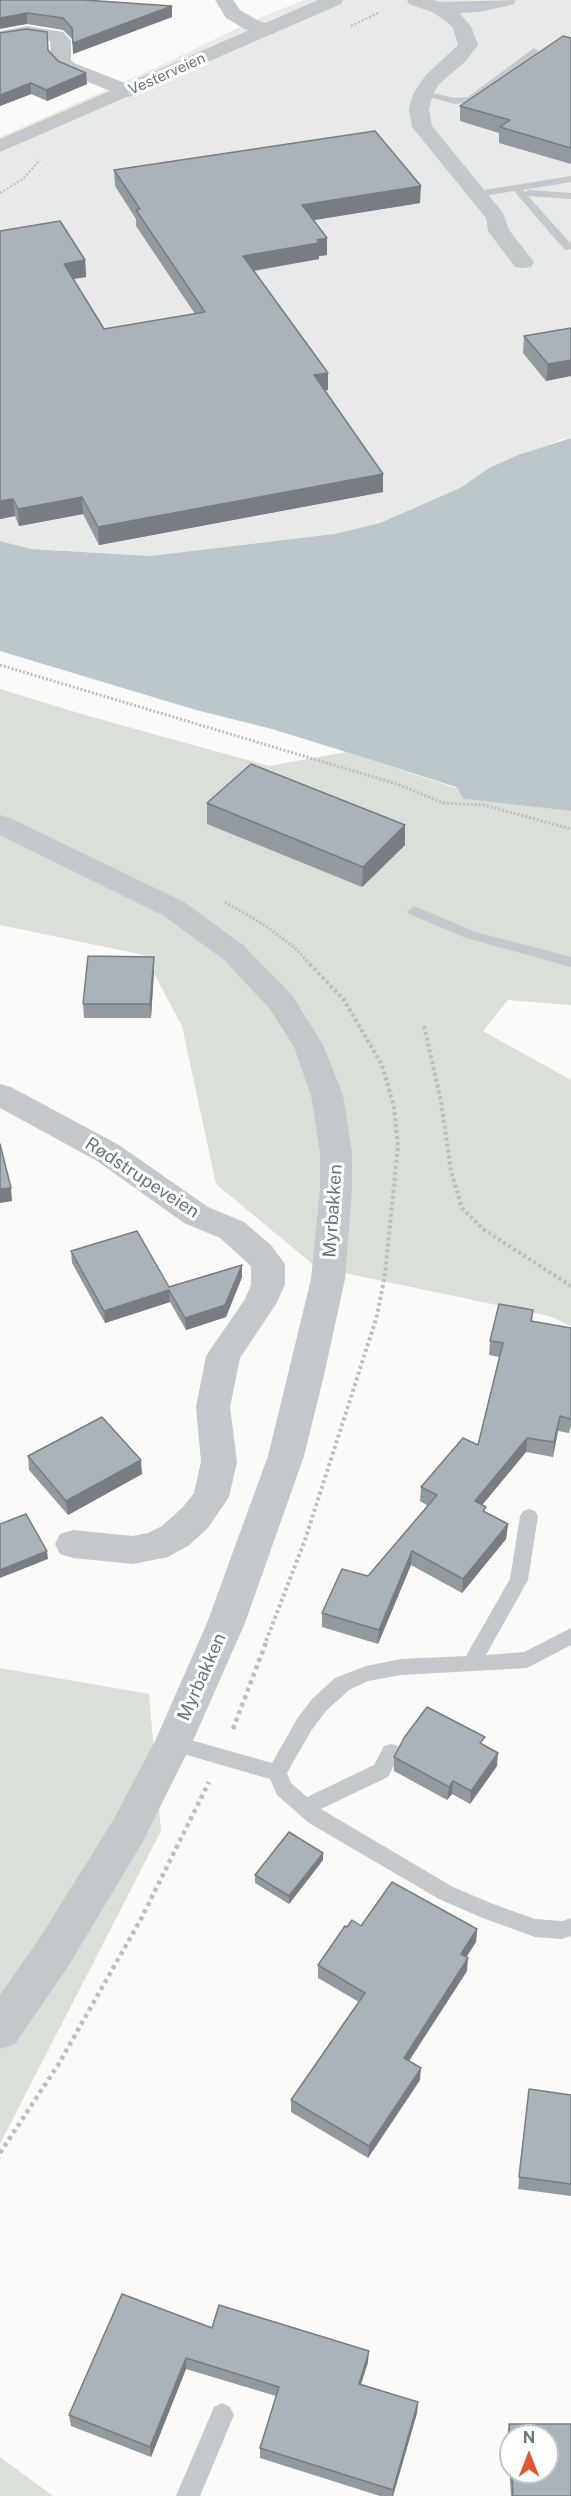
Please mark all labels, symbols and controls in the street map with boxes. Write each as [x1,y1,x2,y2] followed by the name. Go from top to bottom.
[126,49,208,99] street label: Vesterveien
[81,1133,203,1223] street label: Rødstrupeveien
[319,1164,347,1258] street label: Myrbakken
[173,1630,231,1724] street label: Myrbakken
[499,2424,559,2484] north arrow
[523,2428,535,2447] text: N

